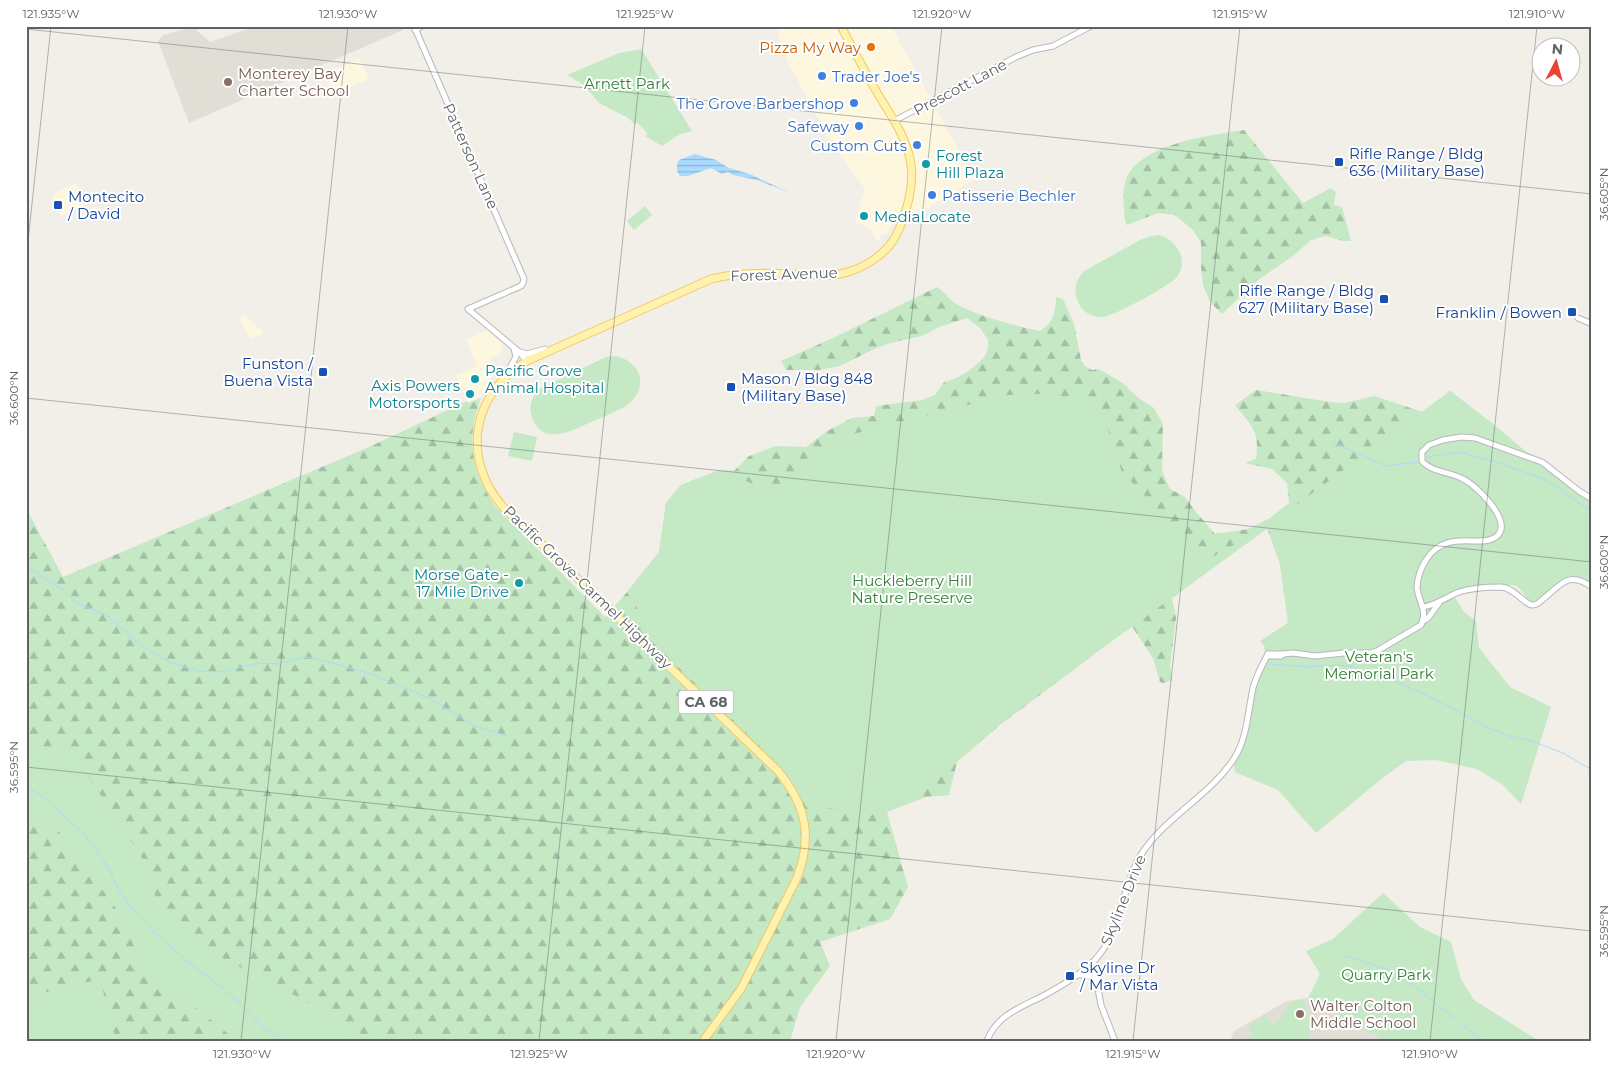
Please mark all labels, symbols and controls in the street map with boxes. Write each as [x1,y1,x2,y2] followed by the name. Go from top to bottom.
[22,6,80,21] text: 121.935°W
[319,6,377,21] text: 121.930°W
[616,6,674,21] text: 121.925°W
[913,6,971,21] text: 121.920°W
[1213,6,1267,21] text: 121.915°W
[1509,6,1565,21] text: 121.910°W
[759,38,862,57] place label: Pizza My Way
[1530,38,1580,88] north arrow
[1551,40,1564,59] text: N
[865,41,877,53] marker: Pizza My Way
[910,54,1010,120] street label: Prescott Lane
[238,64,349,100] place label: Monterey Bay Charter School
[832,67,920,86] place label: Trader Joe's
[816,70,828,82] marker: Trader Joe's
[584,74,670,93] park label: Arnett Park
[222,76,234,88] marker: Monterey Bay Charter School
[676,94,844,113] place label: The Grove Barbershop
[848,97,860,109] marker: The Grove Barbershop
[439,100,503,212] street label: Patterson Lane
[787,117,850,136] place label: Safeway
[853,120,865,132] marker: Safeway
[810,136,907,155] place label: Custom Cuts
[911,139,923,151] marker: Custom Cuts
[1349,144,1485,180] place label: Rifle Range / Bldg 636 (Military Base)
[936,146,1004,182] place label: Forest Hill Plaza
[1333,156,1345,168] marker: Rifle Range / Bldg 636 (Military Base)
[920,158,932,170] marker: Forest Hill Plaza
[1596,167,1611,221] text: 36.605°N
[942,186,1076,205] place label: Patisserie Bechler
[67,187,144,223] place label: Montecito / David
[926,189,938,201] marker: Patisserie Bechler
[52,199,64,211] marker: Montecito / David
[874,207,971,226] place label: MediaLocate
[858,210,870,222] marker: MediaLocate
[730,263,838,285] street label: Forest Avenue
[1238,281,1374,317] place label: Rifle Range / Bldg 627 (Military Base)
[1378,293,1390,305] marker: Rifle Range / Bldg 627 (Military Base)
[1436,303,1562,322] place label: Franklin / Bowen
[1566,306,1578,318] marker: Franklin / Bowen
[223,354,314,390] place label: Funston / Buena Vista
[485,361,604,397] place label: Pacific Grove Animal Hospital
[317,366,329,378] marker: Funston / Buena Vista
[741,369,873,405] place label: Mason / Bldg 848 (Military Base)
[6,371,21,425] text: 36.600°N
[469,373,481,385] marker: Pacific Grove Animal Hospital
[369,376,460,412] place label: Axis Powers Motorsports
[725,381,737,393] marker: Mason / Bldg 848 (Military Base)
[464,388,476,400] marker: Axis Powers Motorsports
[500,501,677,673] street label: Pacific Grove-Carmel Highway
[1596,535,1611,589] text: 36.600°N
[414,565,509,601] place label: Morse Gate - 17 Mile Drive
[852,571,972,607] park label: Huckleberry Hill Nature Preserve
[513,577,525,589] marker: Morse Gate - 17 Mile Drive
[1324,647,1434,683] park label: Veteran's Memorial Park
[678,690,734,714] road number: CA 68
[6,741,21,793] text: 36.595°N
[1096,852,1150,948] street label: Skyline Drive
[1596,905,1611,957] text: 36.595°N
[1079,958,1158,994] place label: Skyline Dr / Mar Vista
[1341,965,1431,984] park label: Quarry Park
[1064,970,1076,982] marker: Skyline Dr / Mar Vista
[1310,996,1416,1032] place label: Walter Colton Middle School
[1294,1008,1306,1020] marker: Walter Colton Middle School
[213,1046,271,1061] text: 121.930°W
[510,1046,568,1061] text: 121.925°W
[807,1046,865,1061] text: 121.920°W
[1106,1046,1160,1061] text: 121.915°W
[1402,1046,1458,1061] text: 121.910°W

